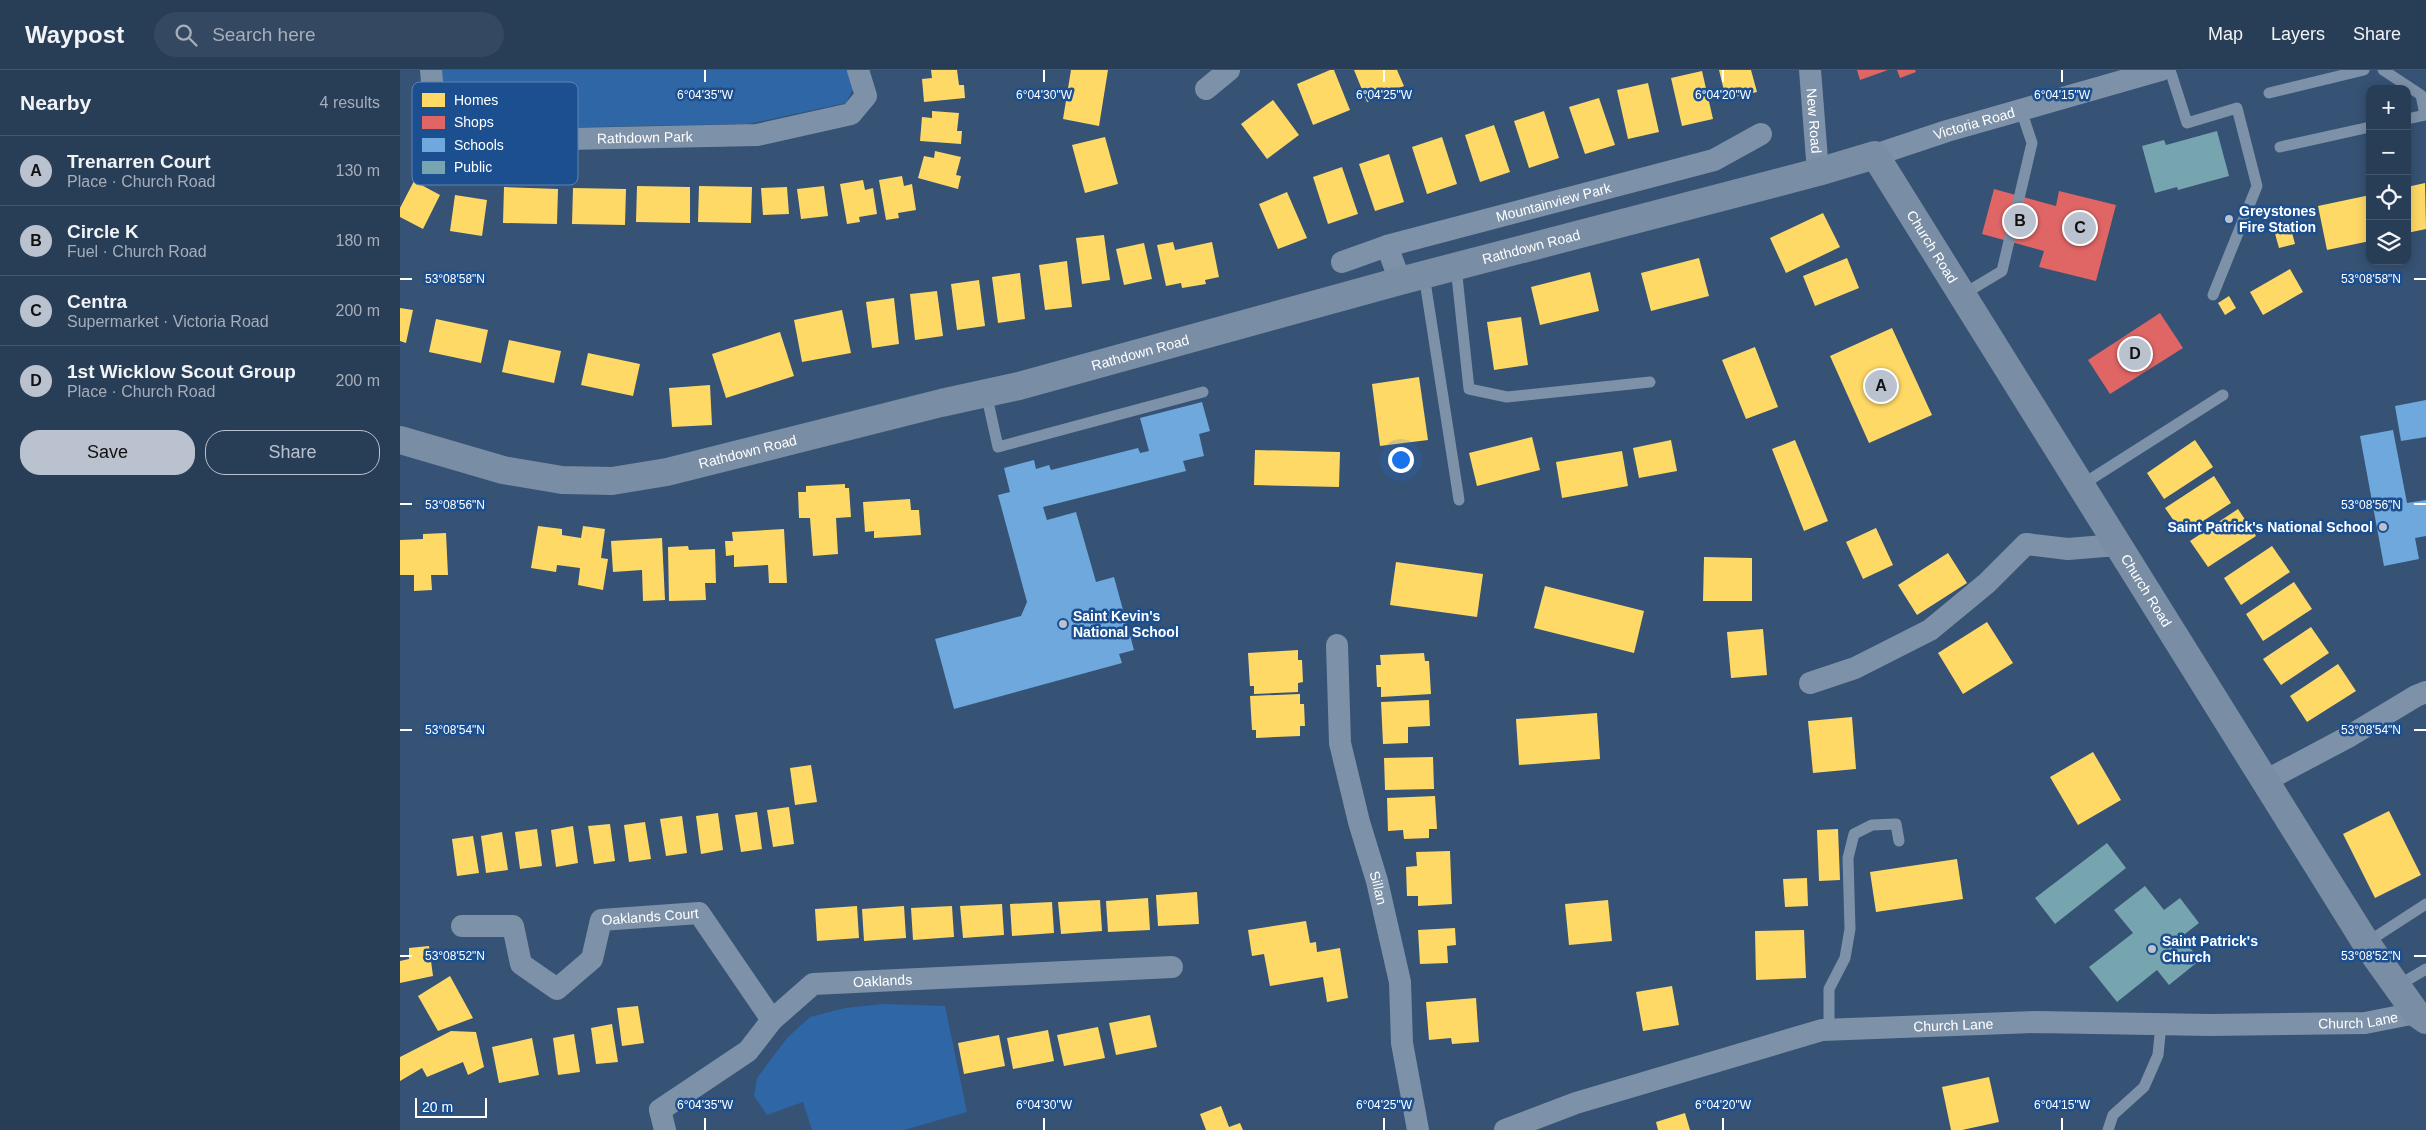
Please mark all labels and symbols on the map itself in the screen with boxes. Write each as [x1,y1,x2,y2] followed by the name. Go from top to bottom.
[412,82,578,185] legend
[677,88,734,102] text: 6°04'35"W
[1016,88,1073,102] text: 6°04'30"W
[1356,88,1413,102] text: 6°04'25"W
[1695,88,1752,102] text: 6°04'20"W
[1803,88,1825,154] street label: New Road
[2034,88,2091,102] text: 6°04'15"W
[454,92,498,108] text: Homes
[1931,104,2017,143] street label: Victoria Road
[454,114,494,130] text: Shops
[597,128,694,146] street label: Rathdown Park
[454,137,504,153] text: Schools
[454,159,492,175] text: Public
[1494,179,1614,225] street label: Mountainview Park
[2004,202,2036,240] pin: B
[2239,203,2316,235] place label: Greystones Fire Station
[1904,207,1961,286] street label: Church Road
[2064,209,2096,247] pin: C
[2223,213,2235,225] marker: Greystones Fire Station
[1481,226,1582,267] street label: Rathdown Road
[425,272,485,286] text: 53°08'58"N
[2341,272,2401,286] text: 53°08'58"N
[1090,332,1191,374] street label: Rathdown Road
[2119,335,2151,373] pin: D
[1865,367,1897,405] pin: A
[697,432,798,472] street label: Rathdown Road
[1388,447,1414,473] your location
[425,498,485,512] text: 53°08'56"N
[2341,498,2401,512] text: 53°08'56"N
[2167,519,2373,535] place label: Saint Patrick's National School
[2377,521,2389,533] marker: Saint Patrick's National School
[2118,551,2175,630] street label: Church Road
[1073,608,1179,640] place label: Saint Kevin's National School
[1057,618,1069,630] marker: Saint Kevin's National School
[425,723,485,737] text: 53°08'54"N
[2341,723,2401,737] text: 53°08'54"N
[1366,869,1390,906] street label: Sillan
[601,905,699,928] street label: Oaklands Court
[2162,933,2258,965] place label: Saint Patrick's Church
[2146,943,2158,955] marker: Saint Patrick's Church
[425,949,485,963] text: 53°08'52"N
[2341,949,2401,963] text: 53°08'52"N
[853,971,913,990] street label: Oaklands
[2318,1009,2399,1032] street label: Church Lane
[1913,1016,1994,1035] street label: Church Lane
[415,1095,488,1118] scale bar
[677,1098,734,1112] text: 6°04'35"W
[1016,1098,1073,1112] text: 6°04'30"W
[1356,1098,1413,1112] text: 6°04'25"W
[1695,1098,1752,1112] text: 6°04'20"W
[2034,1098,2091,1112] text: 6°04'15"W

